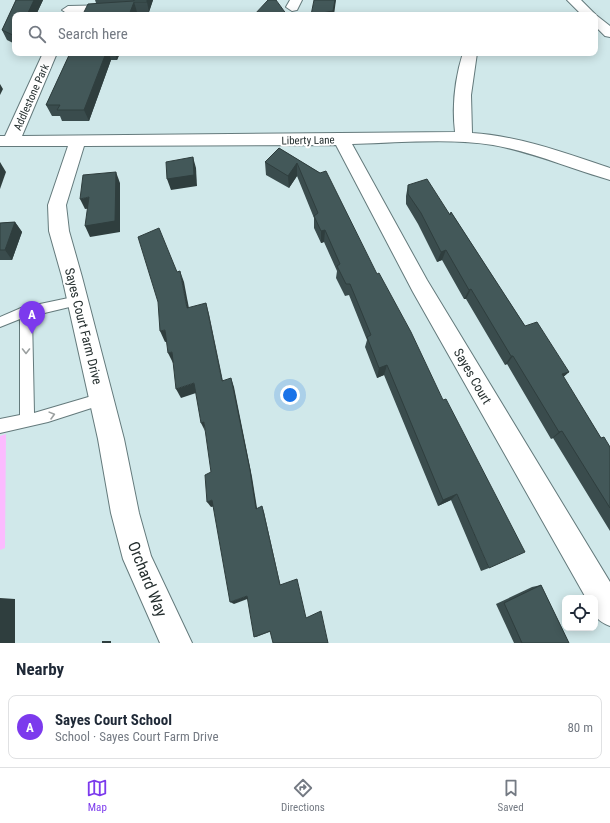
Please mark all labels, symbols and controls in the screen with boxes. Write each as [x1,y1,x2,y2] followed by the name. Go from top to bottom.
[12,12,598,56] search box
[26,23,48,45] icon: search
[58,25,128,43] text: Search here
[11,62,52,132] street label: Addlestone Park
[281,134,335,147] street label: Liberty Lane
[62,266,105,386] street label: Sayes Court Farm Drive
[19,301,45,334] pin: A
[451,346,495,407] street label: Sayes Court
[22,348,30,354] one-way arrow
[280,385,300,405] your location
[48,411,55,420] one-way arrow
[124,539,171,620] street label: Orchard Way
[562,595,598,631] map controls
[562,595,598,631] button: locate
[16,659,64,679] text: Nearby
[55,711,172,729] text: Sayes Court School
[26,720,34,735] text: A
[567,720,593,735] text: 80 m
[55,729,219,744] text: School · Sayes Court Farm Drive
[86,777,108,814] tab: Map
[281,777,325,814] tab: Directions
[498,777,524,814] tab: Saved

